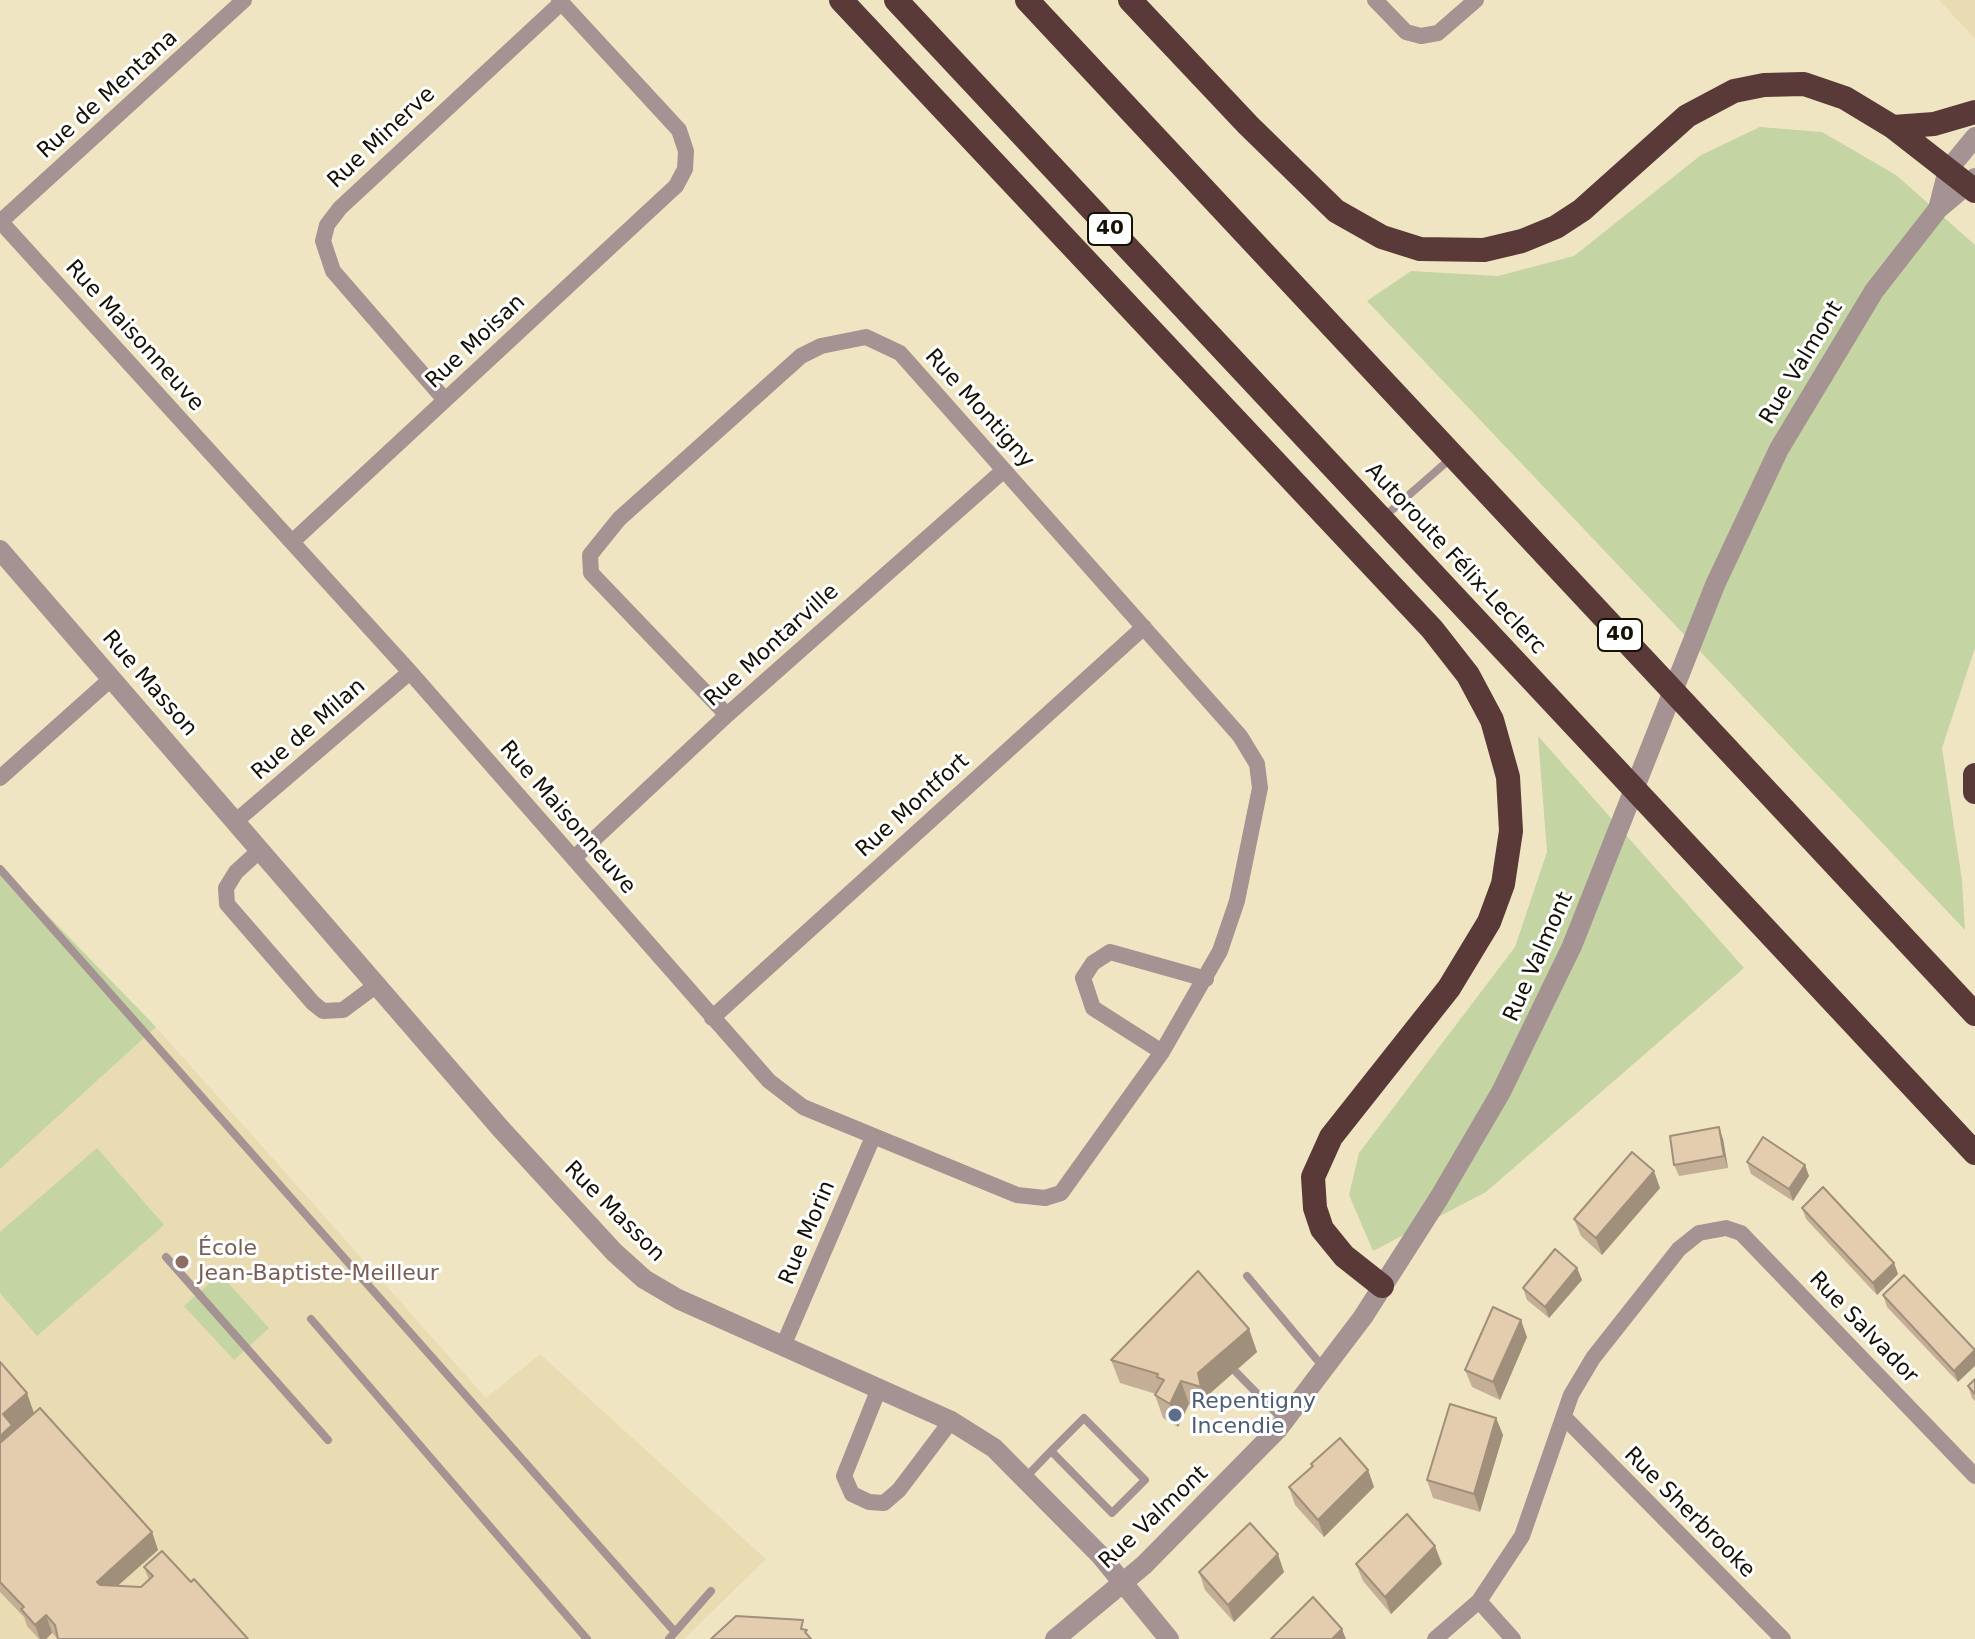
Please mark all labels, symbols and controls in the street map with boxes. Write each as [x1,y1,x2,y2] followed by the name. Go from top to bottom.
[33,25,183,165] street label: Rue de Mentana
[323,82,441,194] street label: Rue Minerve
[1088,213,1132,245] road number: 40
[59,255,209,417] street label: Rue Maisonneuve
[421,289,531,395] street label: Rue Moisan
[1755,297,1849,429] street label: Rue Valmont
[919,344,1039,474] street label: Rue Montigny
[1359,458,1551,660] street label: Autoroute Félix-Leclerc
[700,579,844,713] street label: Rue Montarville
[1598,619,1642,651] road number: 40
[96,626,202,742] street label: Rue Masson
[247,673,371,787] street label: Rue de Milan
[493,736,641,900] street label: Rue Maisonneuve
[851,748,975,864] street label: Rue Montfort
[1499,888,1579,1026] street label: Rue Valmont
[558,1156,670,1268] street label: Rue Masson
[774,1177,842,1289] street label: Rue Morin
[198,1236,439,1288] place label: École Jean-Baptiste-Meilleur
[173,1253,191,1271] marker: École Jean-Baptiste-Meilleur
[1803,1267,1923,1389] street label: Rue Salvador
[1191,1389,1316,1440] place label: Repentigny Incendie
[1166,1406,1184,1424] marker: Repentigny Incendie
[1618,1442,1760,1584] street label: Rue Sherbrooke
[1094,1461,1214,1575] street label: Rue Valmont

